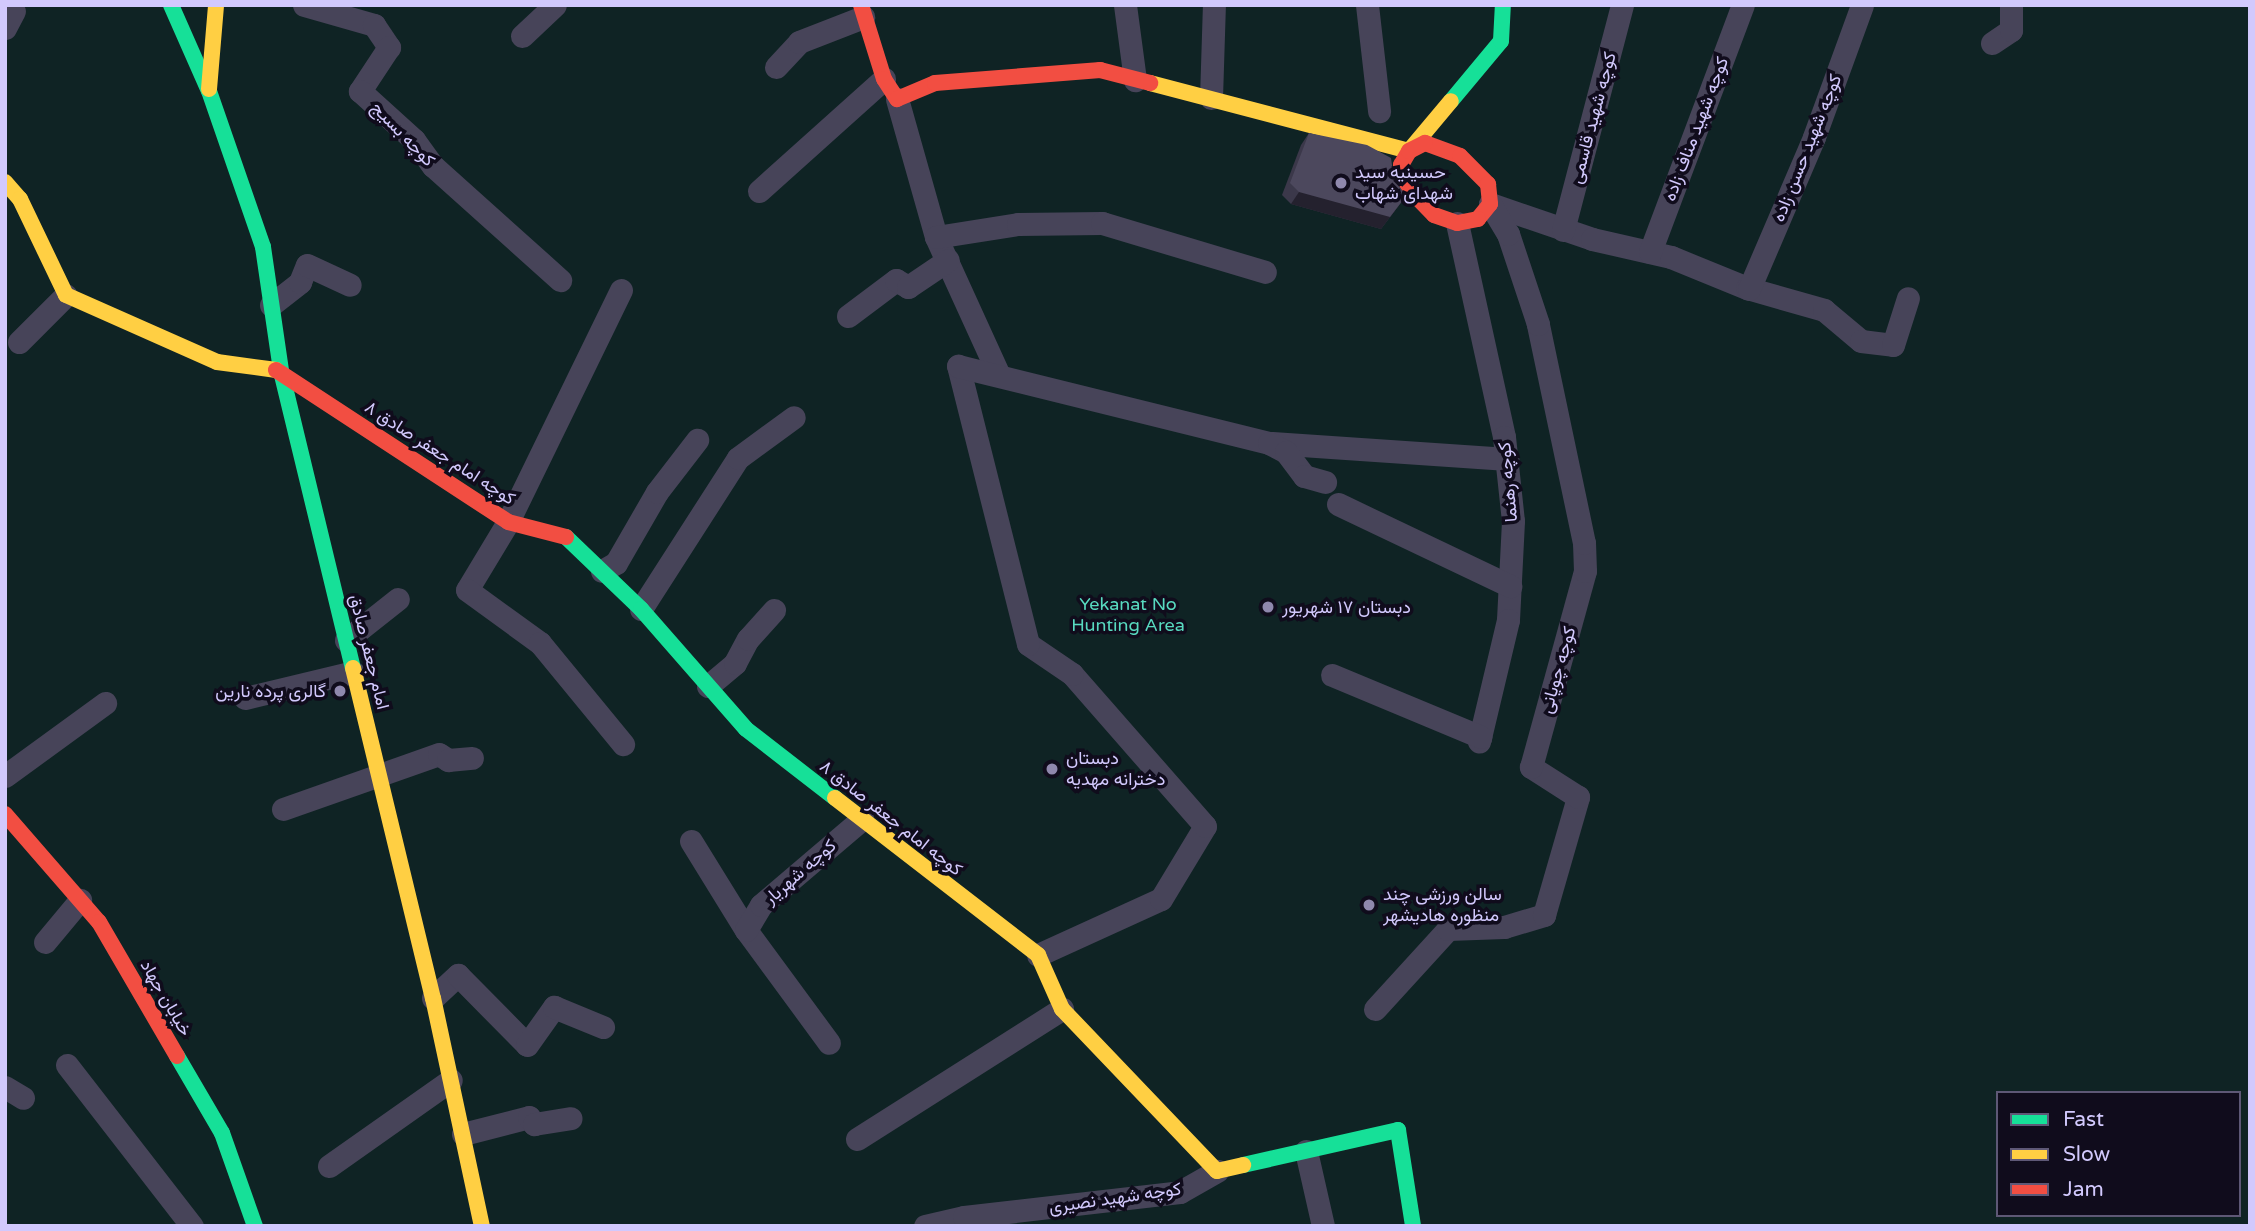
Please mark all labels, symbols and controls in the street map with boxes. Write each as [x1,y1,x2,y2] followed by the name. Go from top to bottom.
[1565,50,1621,186] street label: کوچه شهید قاسمی
[1659,54,1733,204] street label: کوچه شهید مناف زاده
[1768,71,1846,225] street label: کوچه شهید حسن زاده
[367,97,439,171] street label: کوچه بسیج
[1355,162,1453,204] place label: حسینیه سید شهدای شهاب
[1333,175,1349,191] marker: حسینیه سید شهدای شهاب
[361,396,519,510] street label: کوچه امام جعفر صادق ۸
[1494,441,1522,523] street label: کوچه رهنما
[344,592,394,712] street label: امام جعفر صادق
[1071,594,1185,636] park label: Yekanat No Hunting Area
[1282,596,1411,618] place label: دبستان ۱۷ شهریور
[1260,599,1276,615] marker: دبستان ۱۷ شهریور
[1535,624,1581,716] street label: کوچه چوپانی
[215,680,326,702] place label: گالری پرده نارین
[332,683,348,699] marker: گالری پرده نارین
[1066,748,1165,790] place label: دبستان دخترانه مهدیه
[815,756,967,880] street label: کوچه امام جعفر صادق ۸
[1044,761,1060,777] marker: دبستان دخترانه مهدیه
[759,835,841,909] street label: کوچه شهریار
[1383,884,1502,926] place label: سالن ورزشی چند منظوره هادیشهر
[1361,897,1377,913] marker: سالن ورزشی چند منظوره هادیشهر
[136,956,196,1040] street label: خیابان جهاد
[1996,1091,2241,1217] legend
[2063,1107,2104,1132] text: Fast
[2063,1142,2110,1167] text: Slow
[2063,1177,2104,1202] text: Jam
[1047,1178,1183,1218] street label: کوچه شهید نصیری

